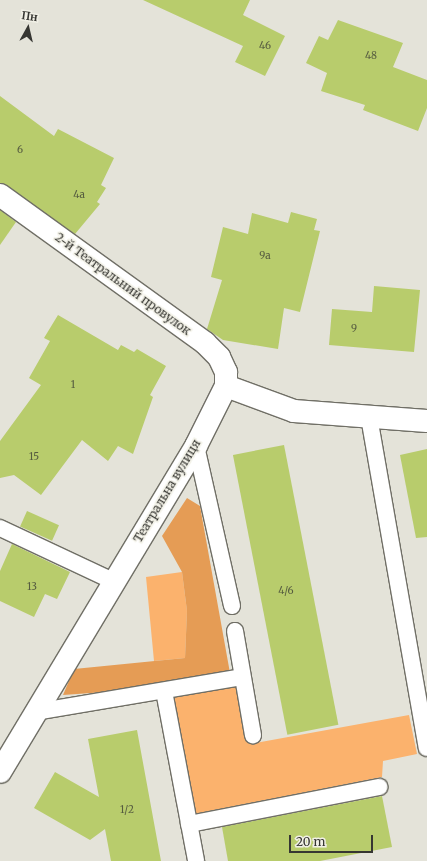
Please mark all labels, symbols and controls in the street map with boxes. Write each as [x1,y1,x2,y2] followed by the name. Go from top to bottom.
[8,8,48,48] north arrow
[21,8,39,24] text: Пн
[259,40,271,52] house number: 46
[365,50,377,62] house number: 48
[17,144,23,156] house number: 6
[73,189,85,201] house number: 4а
[52,230,194,338] street label: 2-й Театральний провулок
[259,250,271,262] house number: 9а
[351,323,357,335] house number: 9
[71,379,75,391] house number: 1
[131,437,203,545] street label: Театральна вулиця
[29,451,39,463] house number: 15
[27,581,37,593] house number: 13
[278,585,294,597] house number: 4/6
[120,804,134,816] house number: 1/2
[291,827,375,853] scale bar
[296,834,325,849] text: 20 m

